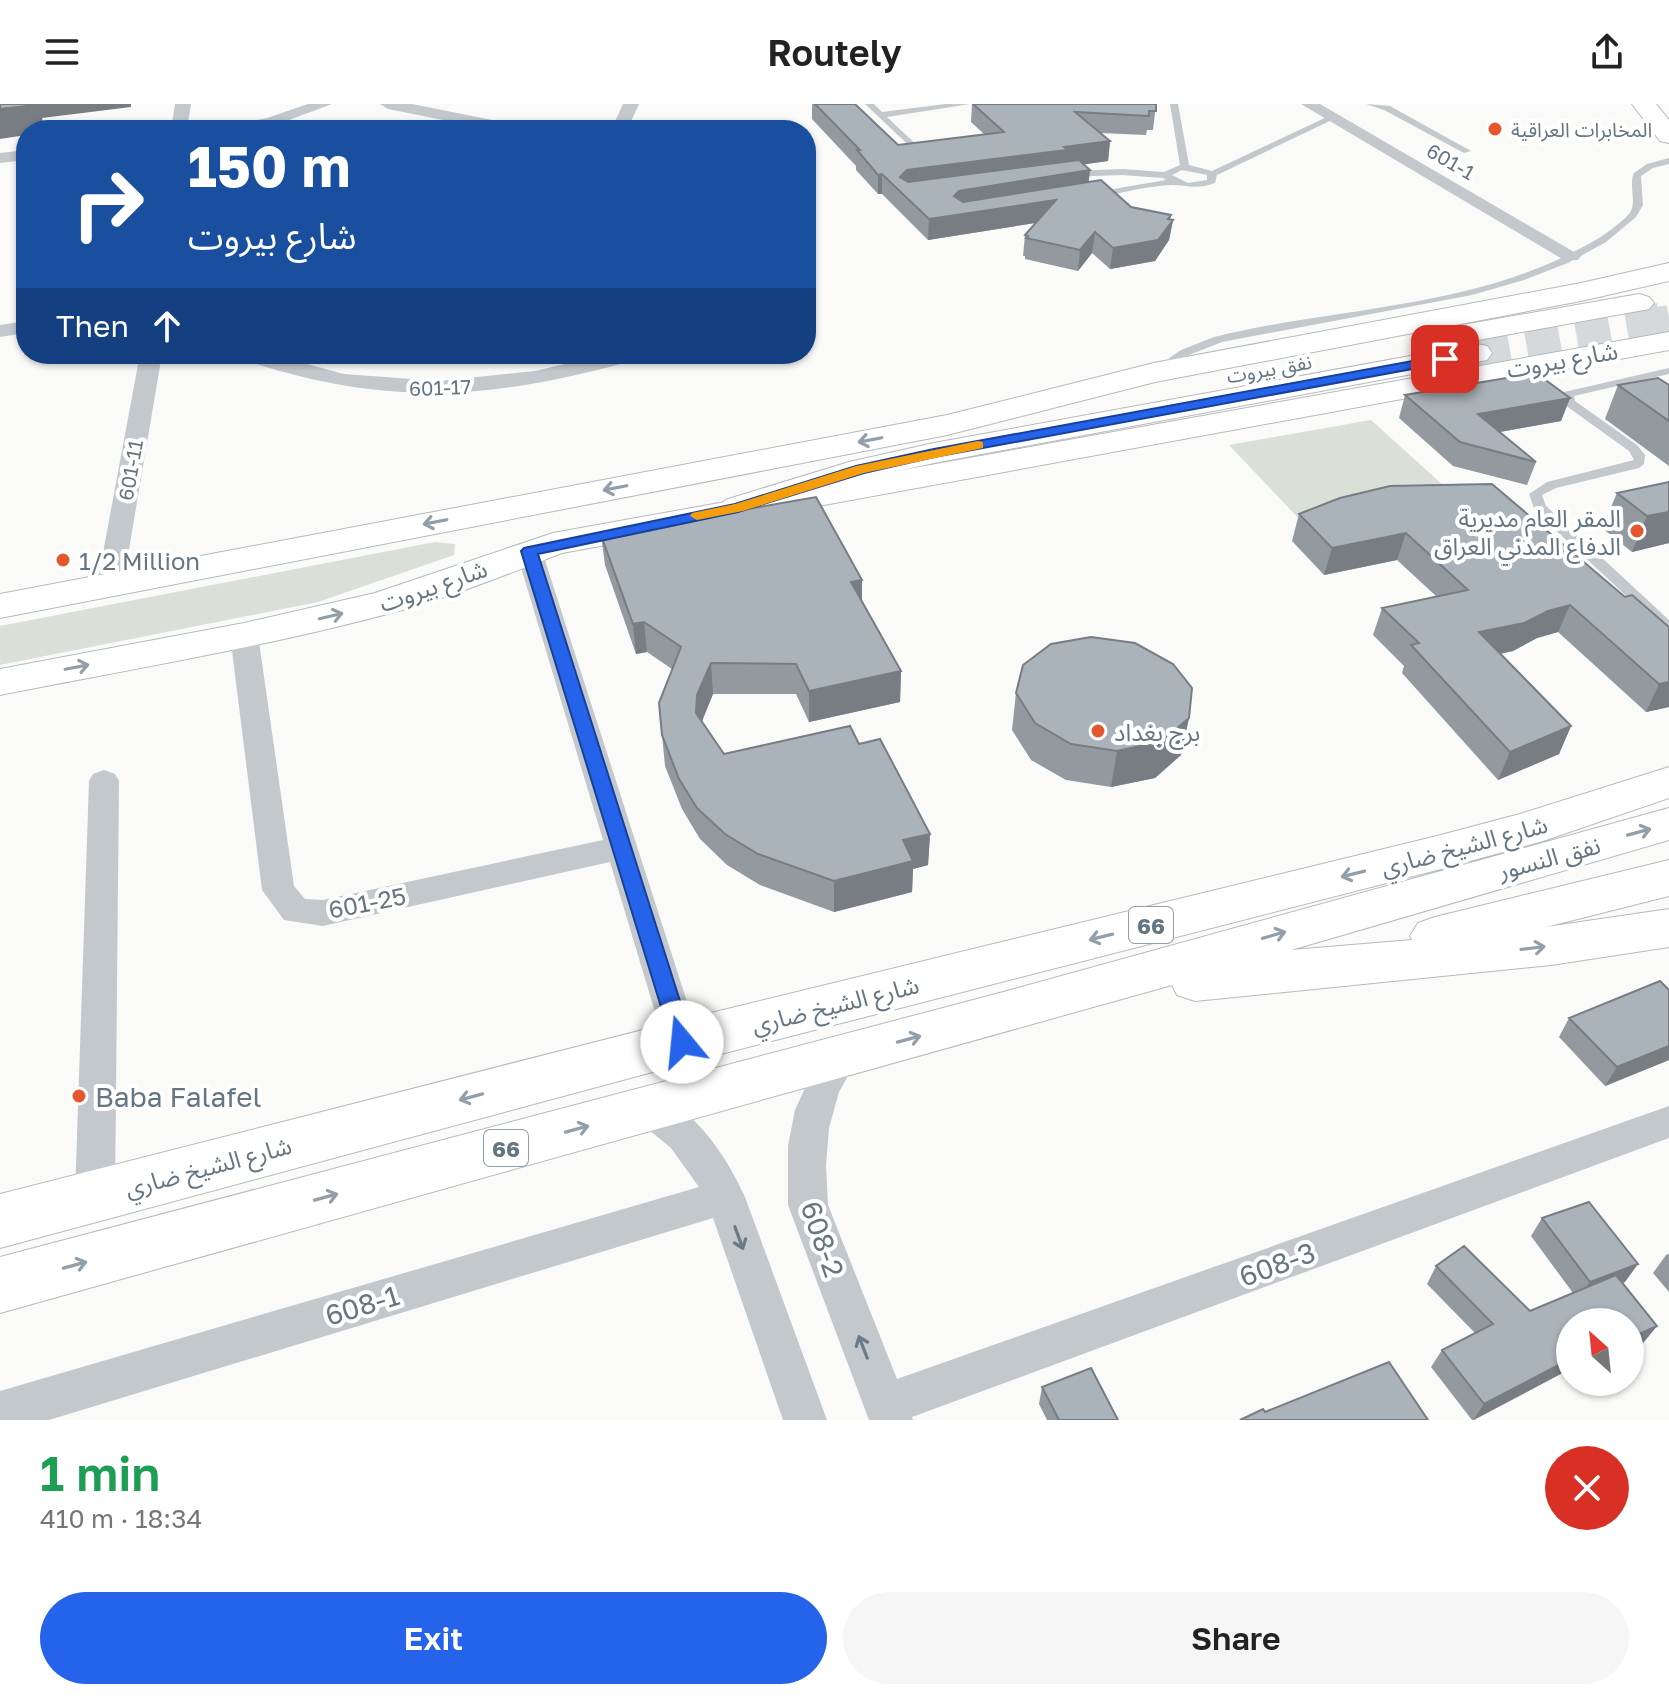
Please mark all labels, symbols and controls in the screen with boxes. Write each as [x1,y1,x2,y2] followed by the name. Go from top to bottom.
[40,30,84,74] icon: menu
[1585,30,1629,74] icon: share
[767,31,902,74] text: Routely
[1511,117,1652,142] place label: المخابرات العراقية
[1486,120,1504,138] marker: المخابرات العراقية
[188,132,350,199] text: 150 m
[1423,138,1480,184] street label: 601-1
[56,152,160,256] icon: right
[188,214,356,257] text: شارع بيروت
[145,304,189,348] icon: ahead
[56,308,129,344] text: Then
[1411,325,1479,393] pin
[1504,335,1620,387] street label: شارع بيروت
[1423,337,1467,381] icon: arrive
[1225,349,1314,389] street label: نفق بيروت
[409,374,471,400] street label: 601-17
[858,433,884,448] one-way arrow
[113,437,147,502] street label: 601-11
[603,481,628,496] one-way arrow
[1434,503,1621,565] place label: المقر العام مديرية الدفاع المدني العراق
[423,515,449,530] one-way arrow
[1628,522,1646,540] marker: المقر العام مديرية الدفاع المدني العراق
[79,546,200,575] place label: 1/2 Million
[54,551,72,569] marker: 1/2 Million
[375,553,492,621] street label: شارع بيروت
[318,608,344,623] one-way arrow
[63,659,89,674] one-way arrow
[1114,717,1200,750] place label: برج بغداد
[1089,722,1107,740] marker: برج بغداد
[1377,809,1552,887] street label: شارع الشيخ ضاري
[1625,824,1651,839] one-way arrow
[1494,829,1604,887] street label: نفق النسور
[1341,867,1367,882] one-way arrow
[326,880,408,924] street label: 601-25
[1129,907,1173,943] road number: 66
[1261,927,1287,942] one-way arrow
[1089,931,1115,946] one-way arrow
[1519,940,1546,955] one-way arrow
[748,969,923,1044] street label: شارع الشيخ ضاري
[640,1000,724,1084] position arrow
[896,1030,922,1045] one-way arrow
[95,1080,261,1113] place label: Baba Falafel
[70,1087,88,1105] marker: Baba Falafel
[459,1091,485,1106] one-way arrow
[564,1120,590,1135] one-way arrow
[121,1130,296,1208] street label: شارع الشيخ ضاري
[484,1130,528,1166] road number: 66
[313,1188,339,1203] one-way arrow
[795,1197,851,1281] street label: 608-2
[733,1225,748,1250] one-way arrow
[1235,1235,1319,1293] street label: 608-3
[62,1257,88,1272] one-way arrow
[321,1278,403,1332] street label: 608-1
[1556,1308,1644,1396] north arrow
[1556,1308,1644,1396] map controls
[855,1335,869,1360] one-way arrow
[40,1444,160,1502] text: 1 min
[1545,1446,1629,1530] button: close
[40,1503,202,1534] text: 410 m · 18:34
[40,1592,827,1684] button: Exit
[843,1592,1629,1684] button: Share

